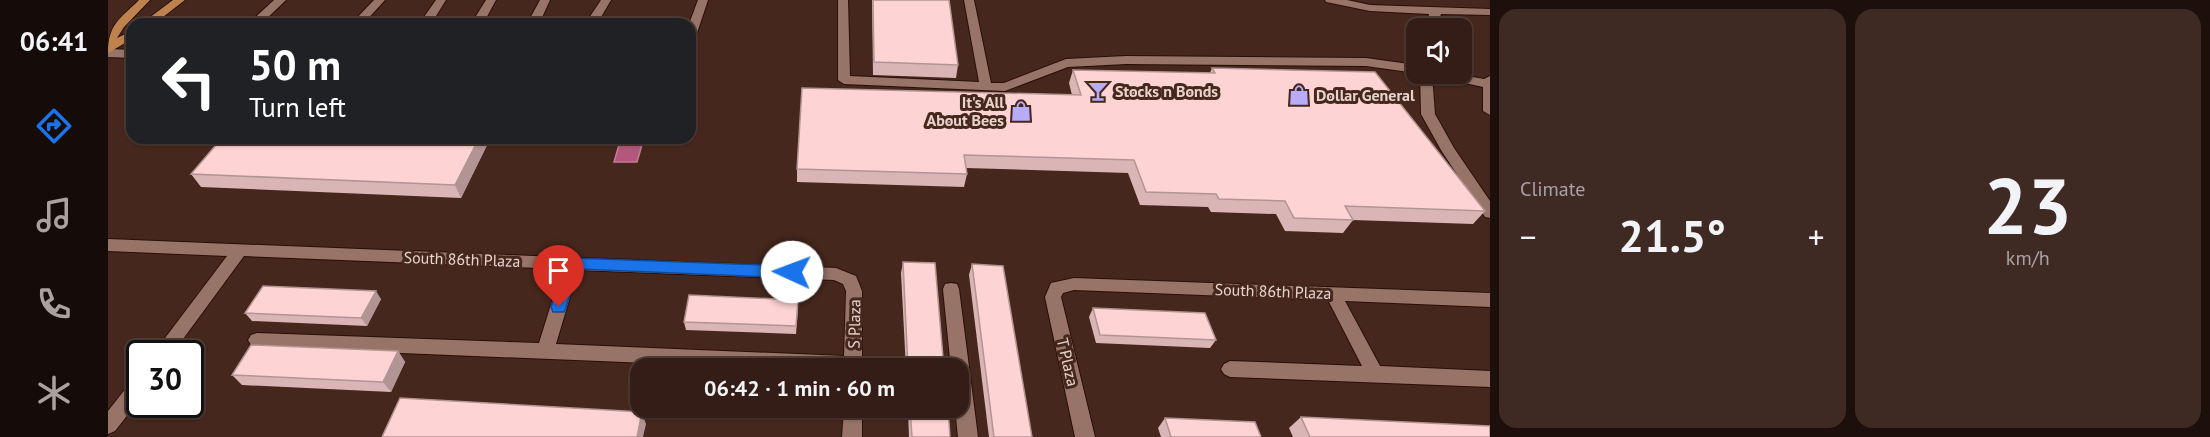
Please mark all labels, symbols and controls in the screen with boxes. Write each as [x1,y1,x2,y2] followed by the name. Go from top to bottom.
[1406,18,1472,84] map controls
[1406,18,1472,84] button: sound
[20,24,88,58] text: 06:41
[249,37,341,92] text: 50 m
[150,42,228,120] icon: left
[1086,79,1110,103] bar icon: Stocks n Bonds
[1115,81,1218,101] place label: Stocks n Bonds
[1287,83,1311,107] shop icon: Dollar General
[1316,85,1415,105] place label: Dollar General
[249,90,346,124] text: Turn left
[927,92,1004,130] place label: It's All About Bees
[1009,99,1033,123] shop icon: It's All About Bees
[33,105,75,147] icon: directions
[1984,155,2072,256] text: 23
[1520,176,1586,202] text: Climate
[33,194,75,236] icon: music
[1619,206,1726,264] text: 21.5°
[1520,215,1537,258] text: −
[1808,215,1825,258] text: +
[760,240,824,304] position arrow
[533,245,584,307] pin
[2006,245,2050,271] text: km/h
[403,247,521,271] street label: South 86th Plaza
[542,254,575,287] icon: arrive
[1214,279,1332,303] street label: South 86th Plaza
[33,283,75,325] icon: phone
[844,299,864,349] street label: S Plaza
[1053,336,1083,388] street label: T Plaza
[126,340,204,418] speed limit sign: 30
[33,372,75,414] icon: climate
[704,374,895,402] text: 06:42 · 1 min · 60 m

